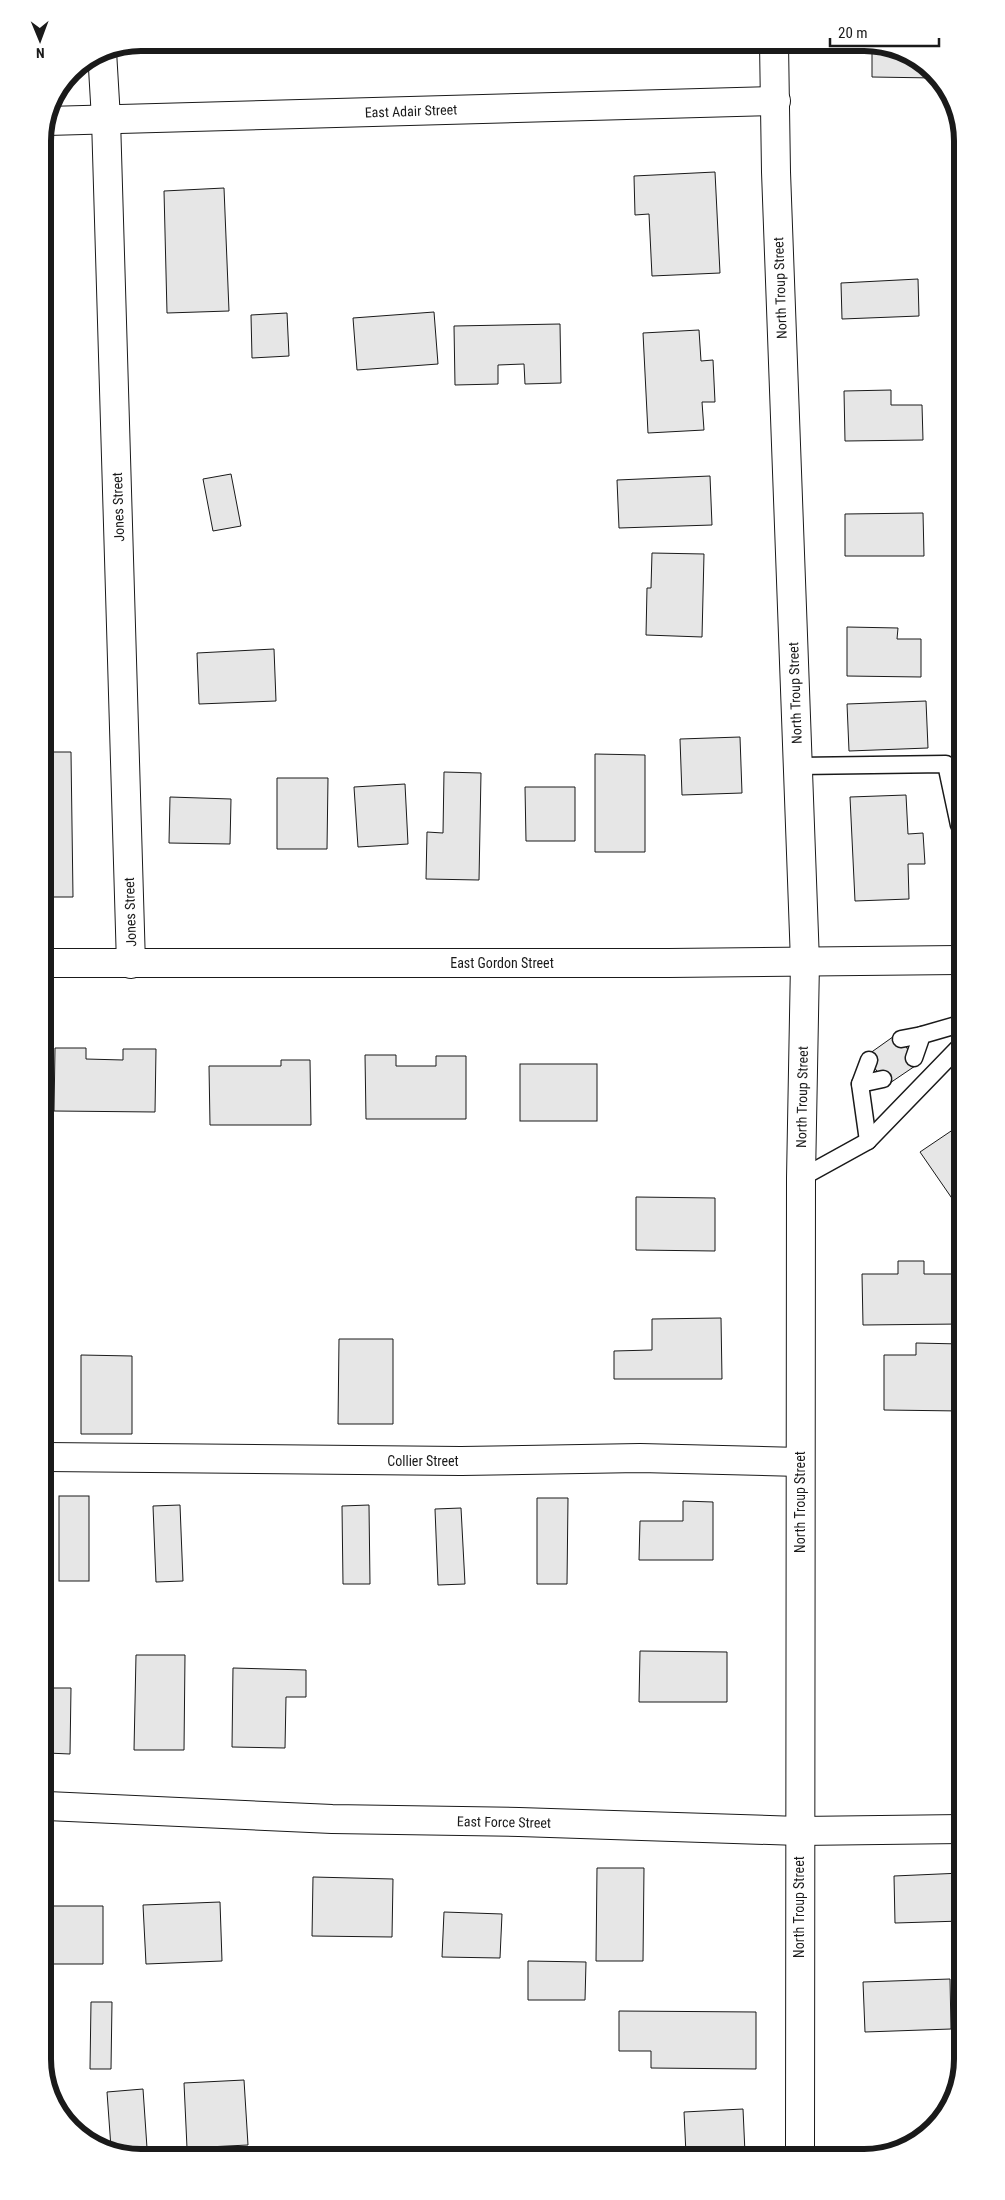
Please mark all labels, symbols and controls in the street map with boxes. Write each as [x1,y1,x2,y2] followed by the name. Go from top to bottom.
[15,15,65,65] north arrow
[830,15,939,47] scale bar
[838,24,868,42] text: 20 m
[36,45,45,61] text: N
[364,101,458,121] street label: East Adair Street
[770,237,790,339] street label: North Troup Street
[109,472,127,542] street label: Jones Street
[785,642,805,744] street label: North Troup Street
[121,877,139,947] street label: Jones Street
[450,955,554,971] street label: East Gordon Street
[793,1046,811,1148] street label: North Troup Street
[792,1451,808,1553] street label: North Troup Street
[387,1453,459,1469] street label: Collier Street
[457,1813,551,1831] street label: East Force Street
[791,1856,807,1958] street label: North Troup Street

